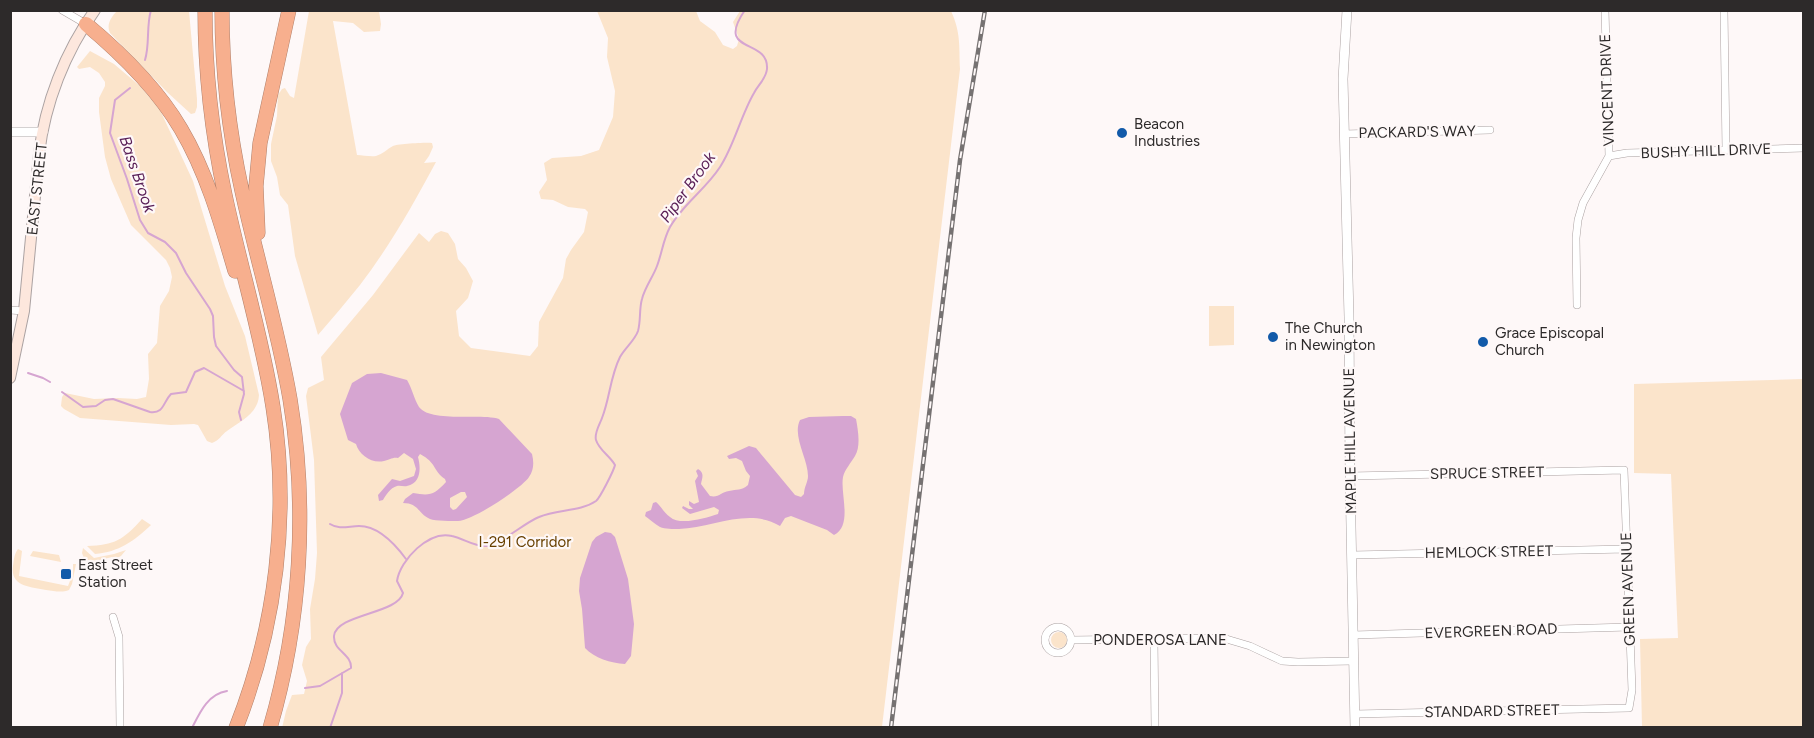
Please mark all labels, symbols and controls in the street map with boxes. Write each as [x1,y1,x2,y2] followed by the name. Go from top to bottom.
[1596,34,1618,146] street label: VINCENT DRIVE
[1134,115,1200,150] place label: Beacon Industries
[1358,122,1476,142] street label: PACKARD'S WAY
[1115,126,1129,140] marker: Beacon Industries
[116,133,160,216] water label: Bass Brook
[1640,140,1772,162] street label: BUSHY HILL DRIVE
[23,141,51,236] street label: EAST STREET
[656,147,720,226] water label: Piper Brook
[1285,319,1375,354] place label: The Church in Newington
[1495,324,1604,359] place label: Grace Episcopal Church
[1266,330,1280,344] marker: The Church in Newington
[1476,335,1490,349] marker: Grace Episcopal Church
[1340,368,1360,514] street label: MAPLE HILL AVENUE
[1430,463,1545,483] street label: SPRUCE STREET
[1617,532,1639,646] street label: GREEN AVENUE
[479,533,571,551] park label: I-291 Corridor
[1425,542,1554,562] street label: HEMLOCK STREET
[78,556,153,591] place label: East Street Station
[59,567,73,581] marker: East Street Station
[1424,620,1558,642] street label: EVERGREEN ROAD
[1093,631,1227,649] street label: PONDEROSA LANE
[1424,701,1560,721] street label: STANDARD STREET

